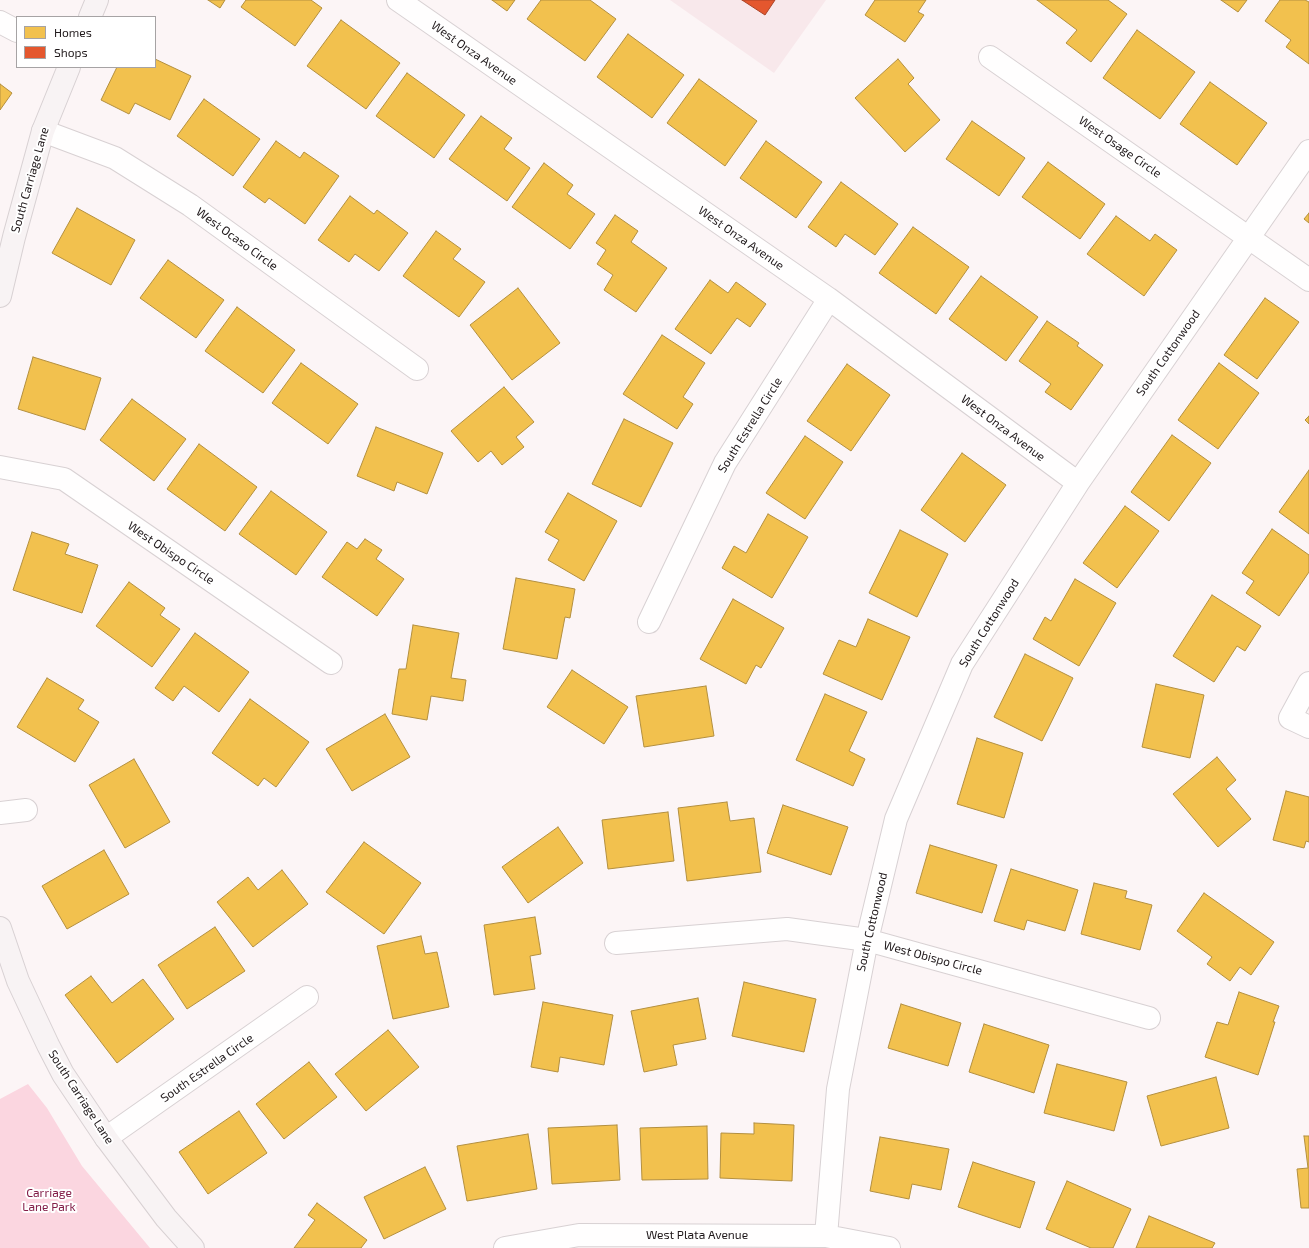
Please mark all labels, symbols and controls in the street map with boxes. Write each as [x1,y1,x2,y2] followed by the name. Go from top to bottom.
[16,16,156,68] legend
[428,18,520,88] street label: West Onza Avenue
[54,25,92,39] text: Homes
[54,45,88,59] text: Shops
[1076,113,1164,181] street label: West Osage Circle
[8,126,52,234] street label: South Carriage Lane
[695,203,787,273] street label: West Onza Avenue
[193,205,281,273] street label: West Ocaso Circle
[1133,307,1203,399] street label: South Cottonwood
[715,375,785,475] street label: South Estrella Circle
[958,392,1048,464] street label: West Onza Avenue
[125,519,217,587] street label: West Obispo Circle
[956,576,1022,670] street label: South Cottonwood
[854,871,890,973] street label: South Cottonwood
[882,938,984,978] street label: West Obispo Circle
[158,1031,256,1105] street label: South Estrella Circle
[45,1047,117,1147] street label: South Carriage Lane
[22,1186,76,1214] park label: Carriage Lane Park
[646,1228,748,1242] street label: West Plata Avenue

